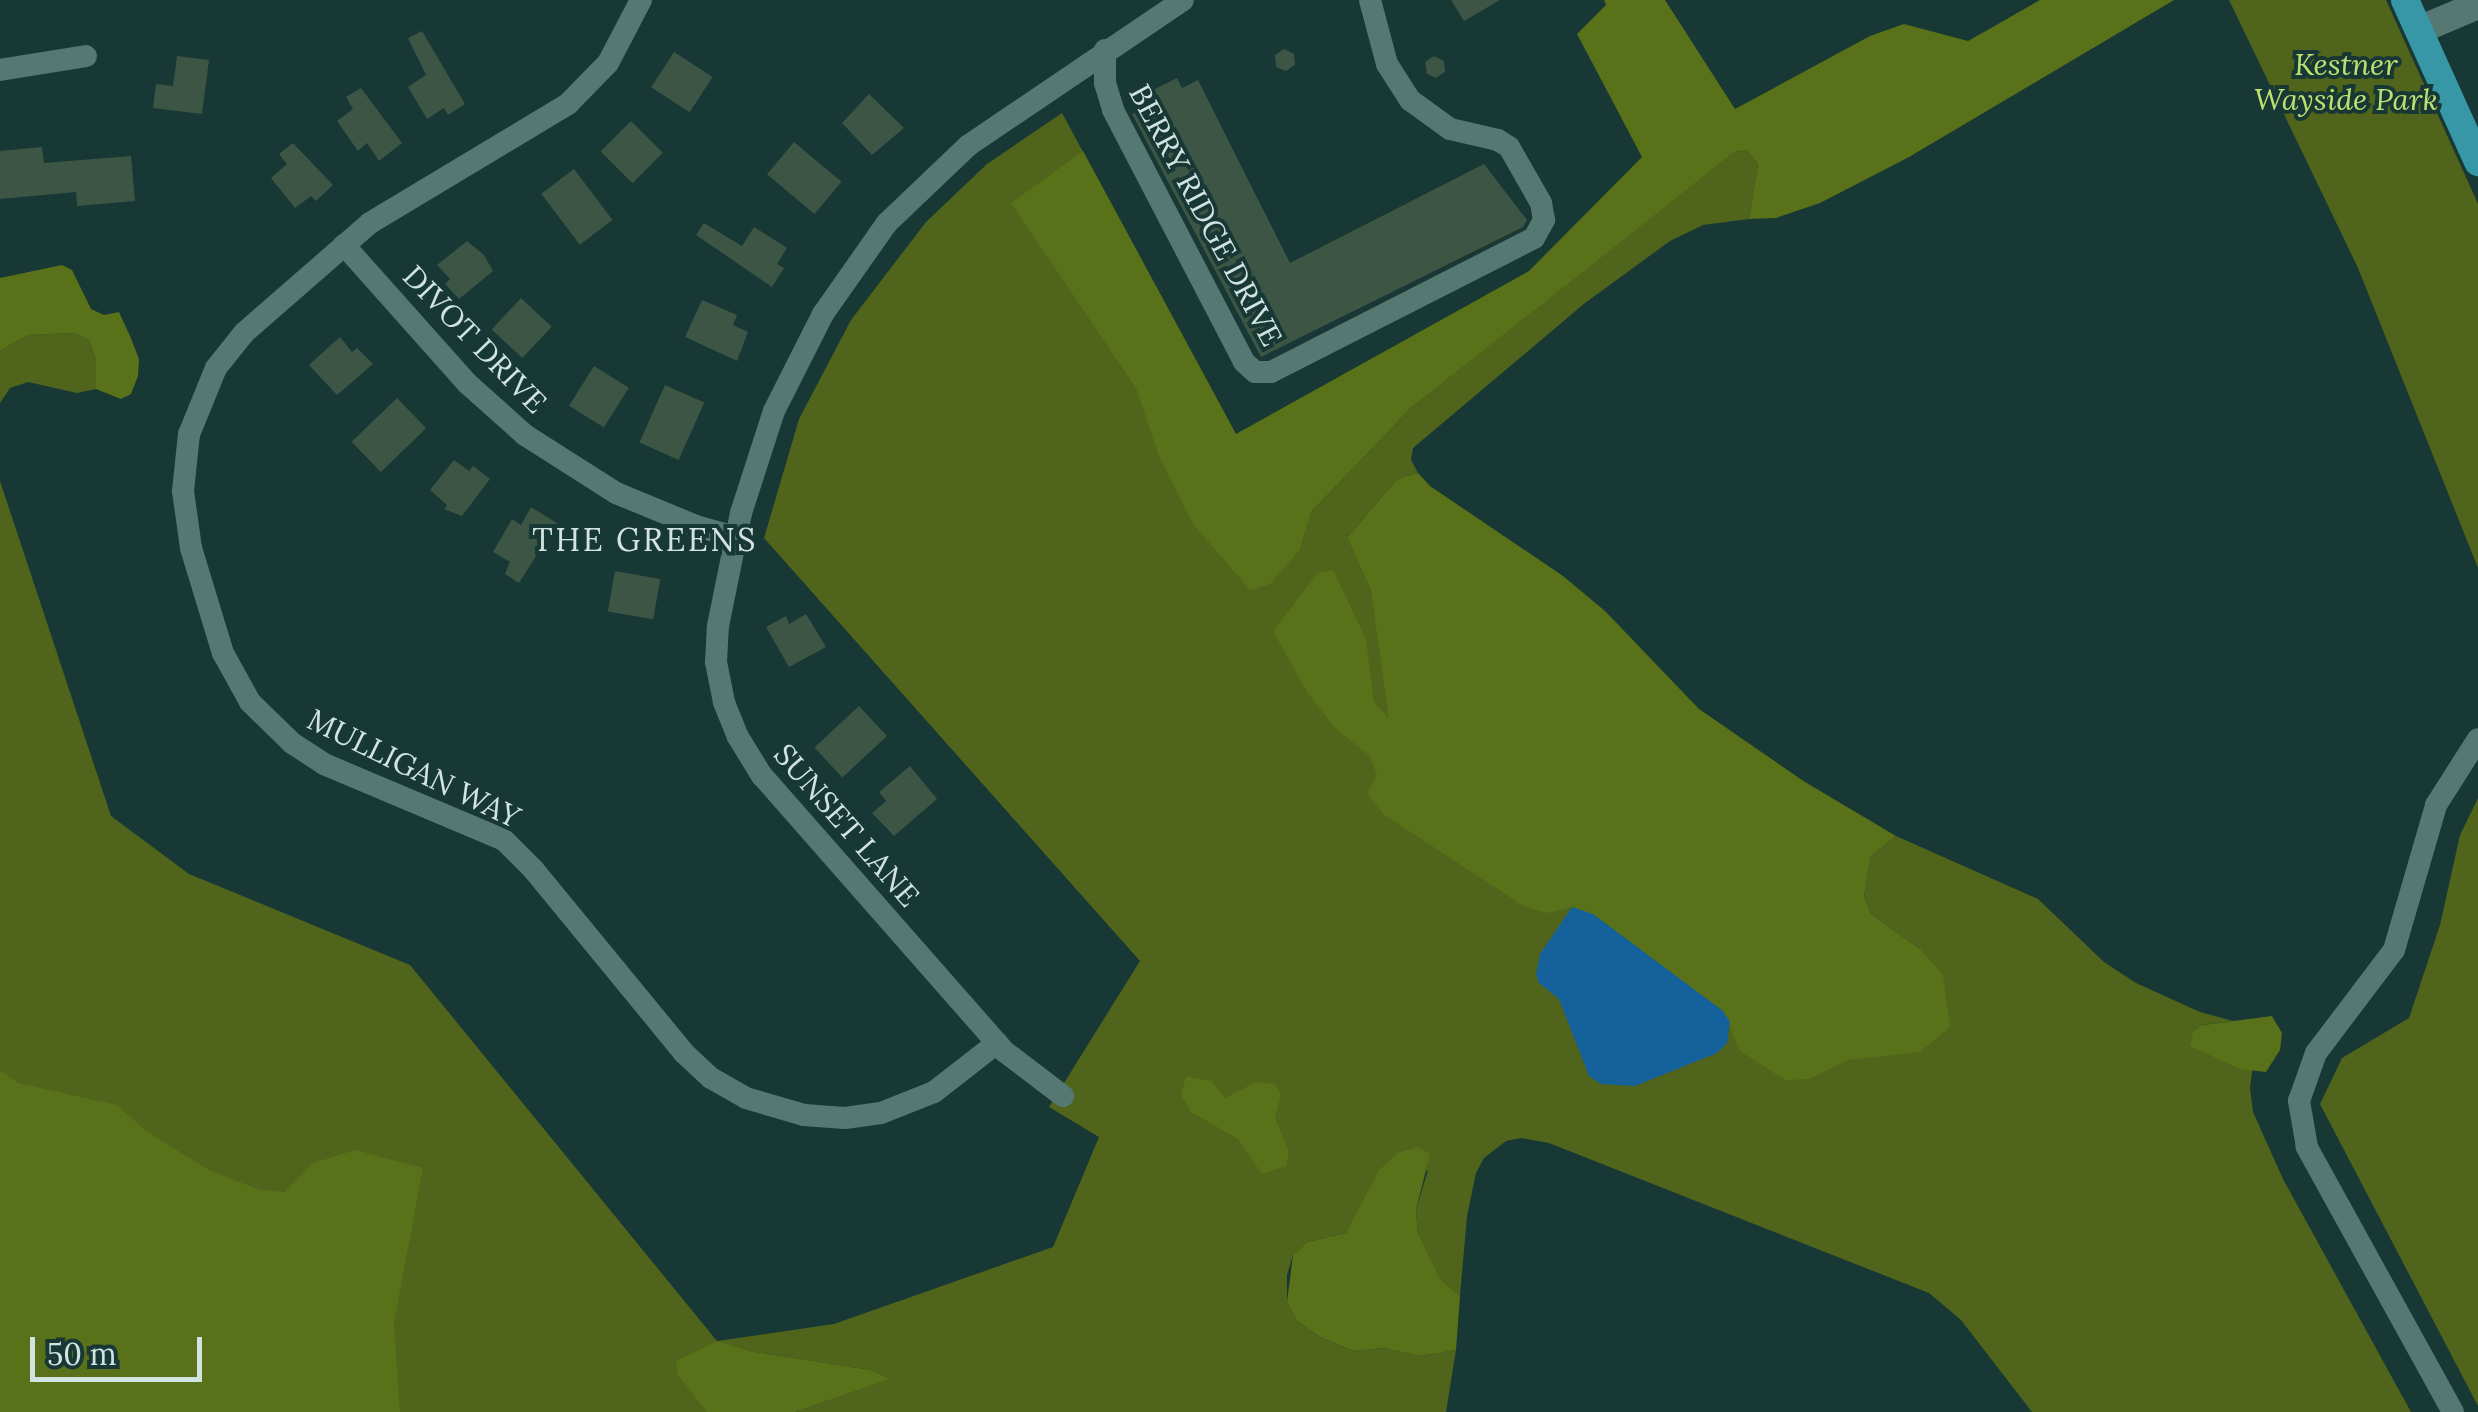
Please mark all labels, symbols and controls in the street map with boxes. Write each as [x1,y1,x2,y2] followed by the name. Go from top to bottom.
[2254,46,2438,116] park label: Kestner Wayside Park
[1122,78,1290,352] street label: BERRY RIDGE DRIVE
[396,258,554,420] street label: DIVOT DRIVE
[532,521,758,559] district label: THE GREENS
[302,701,526,835] street label: MULLIGAN WAY
[767,736,927,914] street label: SUNSET LANE
[35,1317,208,1379] scale bar
[47,1335,117,1373] text: 50 m

